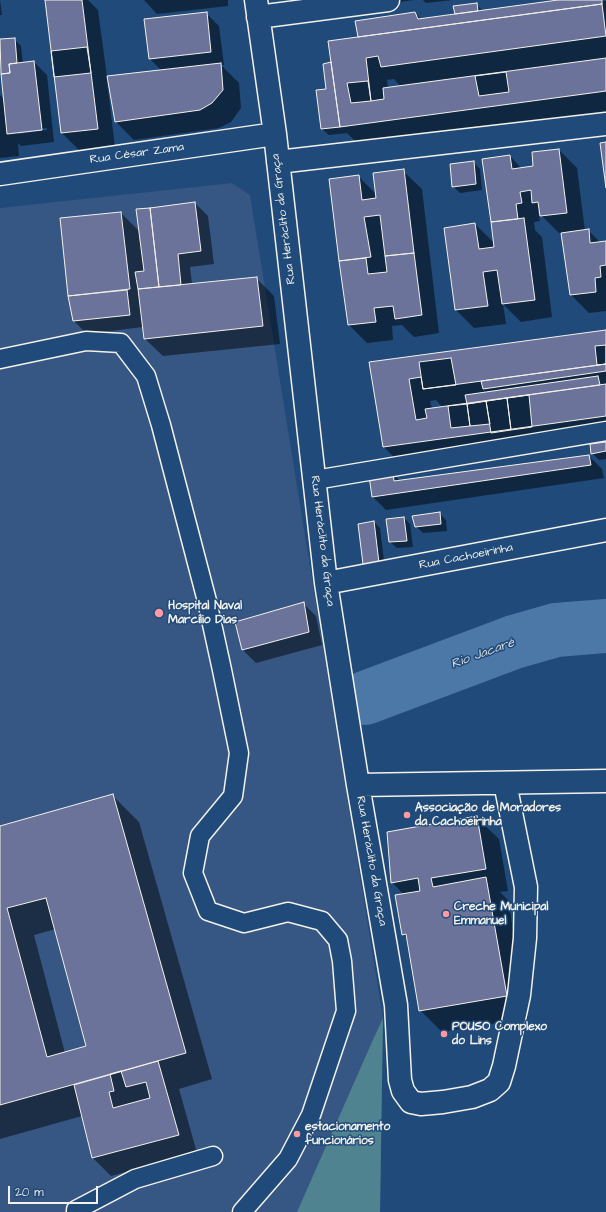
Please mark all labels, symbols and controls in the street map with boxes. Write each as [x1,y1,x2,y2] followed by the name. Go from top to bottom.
[89,140,185,168] street label: Rua César Zama
[269,153,299,285] street label: Rua Heráclito da Graça
[307,475,337,607] street label: Rua Heráclito da Graça
[418,541,514,573] street label: Rua Cachoeirinha
[168,599,242,627] place label: Hospital Naval Marcílio Dias
[153,607,165,619] marker: Hospital Naval Marcílio Dias
[449,635,517,673] water label: Rio Jacaré
[352,795,390,927] street label: Rua Heráclito da Graça
[415,801,561,829] place label: Associação de Moradores da Cachoeirinha
[402,810,412,820] marker: Associação de Moradores da Cachoeirinha
[454,900,548,928] place label: Creche Municipal Emmanuel
[441,909,451,919] marker: Creche Municipal Emmanuel
[452,1020,547,1048] place label: POUSO Complexo do Lins
[439,1029,449,1039] marker: POUSO Complexo do Lins
[305,1120,390,1148] place label: estacionamento funcionários
[292,1129,302,1139] marker: estacionamento funcionários
[10,1178,100,1204] scale bar
[15,1184,44,1201] text: 20 m

